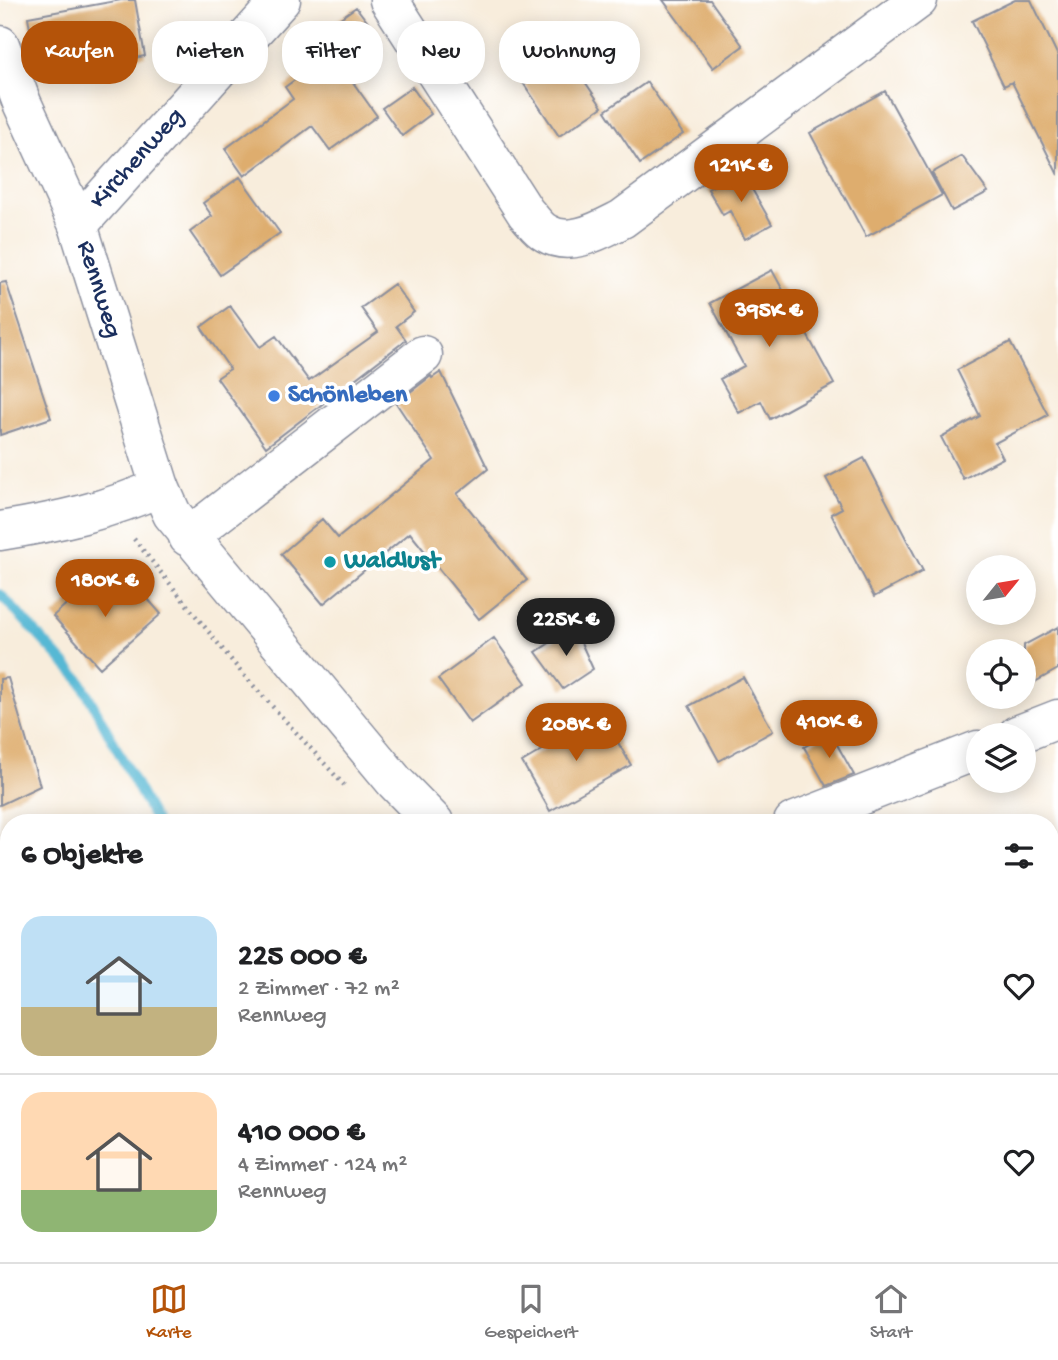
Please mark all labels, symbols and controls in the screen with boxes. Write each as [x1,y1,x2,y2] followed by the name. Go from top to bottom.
[21,21,138,84] chip: Kaufen
[152,21,268,84] chip: Mieten
[282,21,383,84] chip: Filter
[397,21,485,84] chip: Neu
[499,21,640,84] chip: Wohnung
[84,102,191,216] street label: Kirchenweg
[684,144,798,204] pin: 121K €
[710,153,772,180] text: 121K €
[68,237,128,342] street label: Rennweg
[712,290,826,349] pin: 395K €
[735,298,803,325] text: 395K €
[288,381,408,412] place label: Schönleben
[266,388,282,404] marker: Schönleben
[343,547,442,578] place label: Waldlust
[322,554,338,570] marker: Waldlust
[966,555,1036,625] north arrow
[966,555,1036,793] map controls
[48,560,162,619] pin: 180K €
[72,568,138,595] text: 180K €
[509,598,623,658] pin: 225K €
[533,607,599,634] text: 225K €
[966,639,1036,709] button: locate
[772,700,886,760] pin: 410K €
[519,704,633,763] pin: 208K €
[796,709,862,736] text: 410K €
[542,712,610,739] text: 208K €
[966,723,1036,793] button: layers
[1000,837,1038,875] icon: filters
[21,839,143,874] text: 6 Objekte
[238,941,366,976] text: 225 000 €
[77,944,161,1028] icon: home
[1000,967,1038,1005] icon: heart
[238,976,400,1003] text: 2 Zimmer · 72 m²
[238,1003,327,1030] text: Rennweg
[238,1117,365,1152] text: 410 000 €
[77,1120,161,1204] icon: home
[1000,1143,1038,1181] icon: heart
[238,1152,407,1179] text: 4 Zimmer · 124 m²
[238,1179,327,1206] text: Rennweg
[146,1280,192,1345] tab: Karte
[484,1280,577,1345] tab: Gespeichert
[870,1280,912,1345] tab: Start

